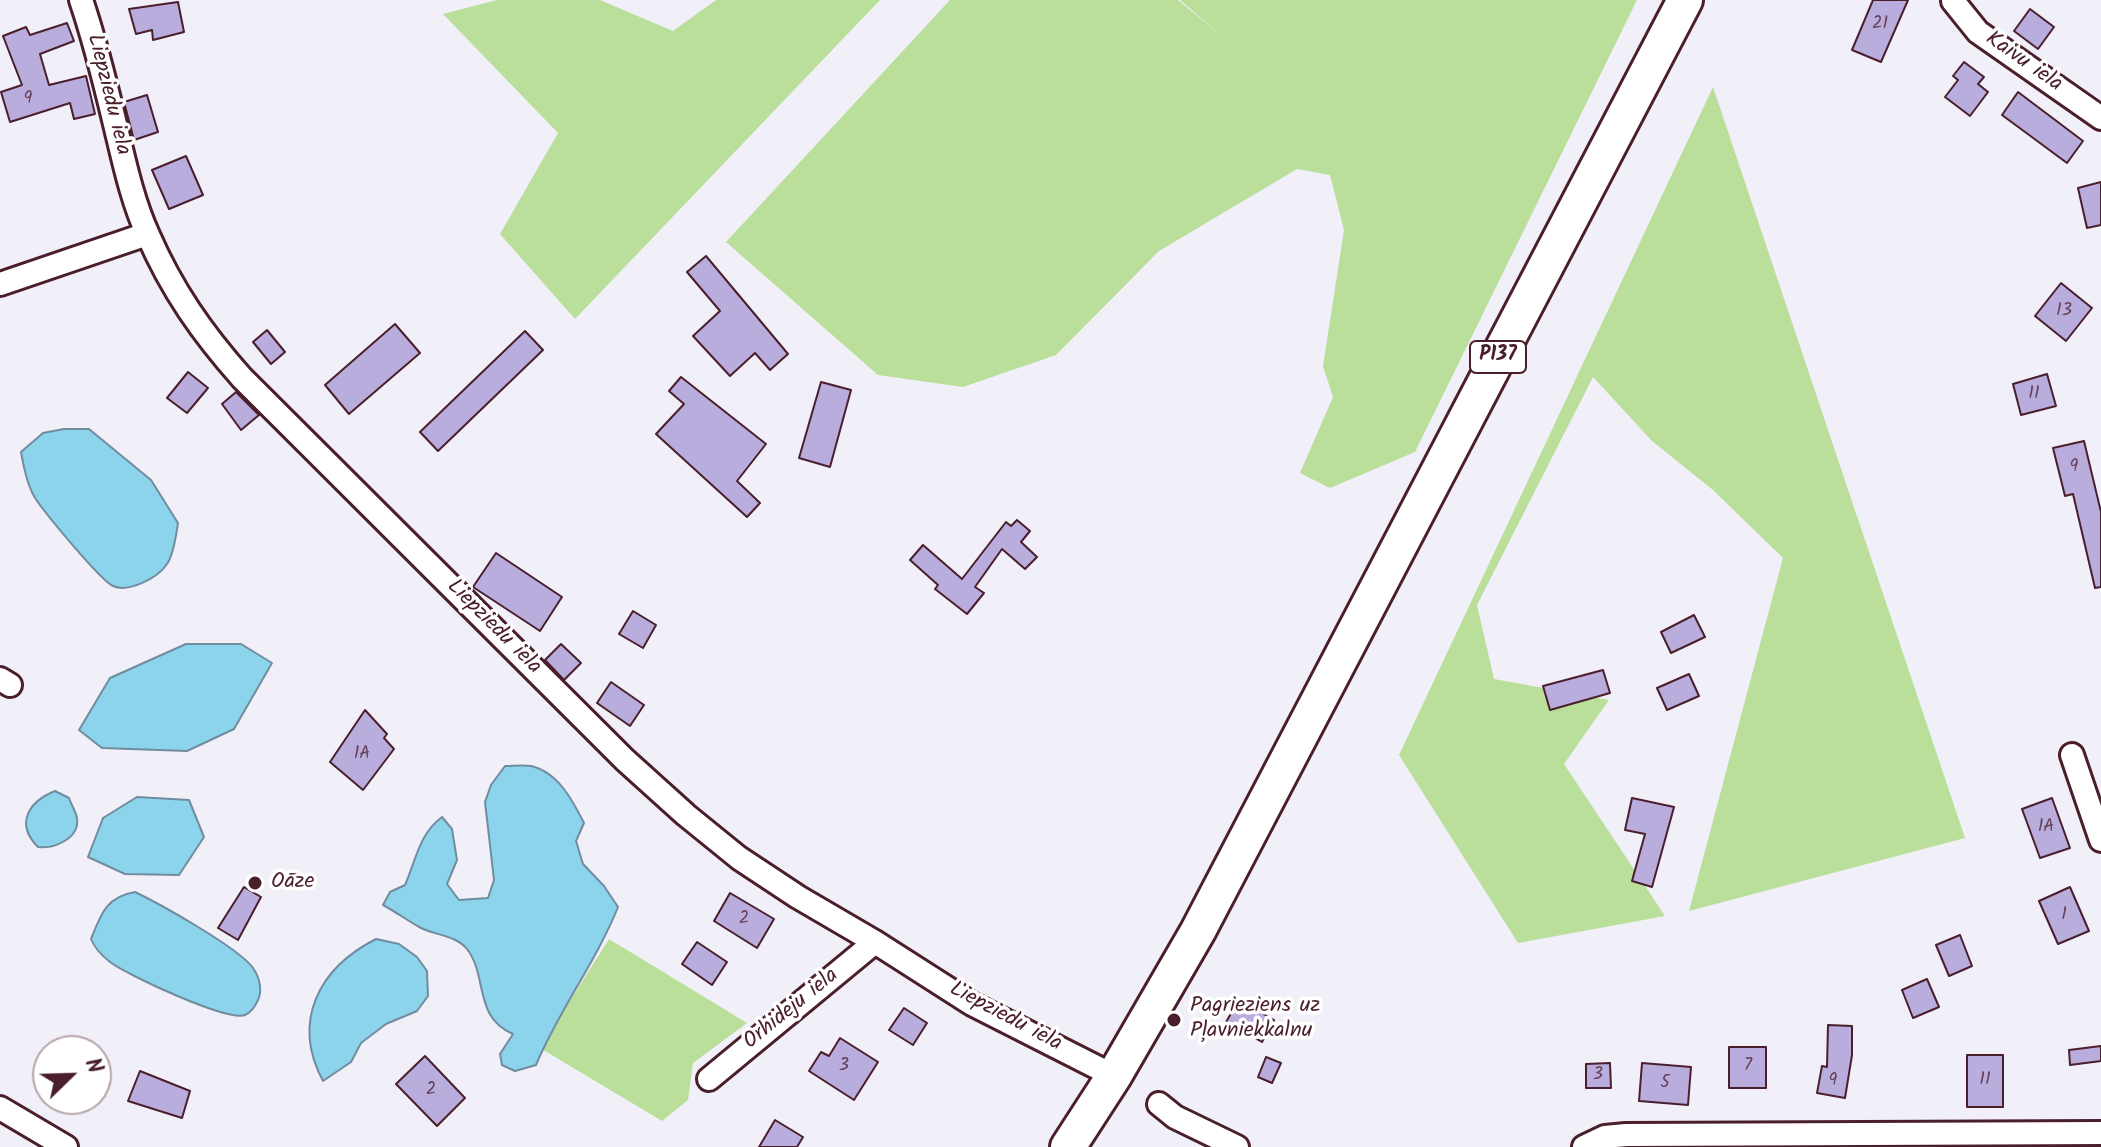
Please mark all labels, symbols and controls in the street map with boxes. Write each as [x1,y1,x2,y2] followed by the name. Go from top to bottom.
[1872,14,1888,36] house number: 21
[1979,27,2067,99] street label: Kaivu iela
[79,32,135,158] street label: Liepziedu iela
[24,89,32,111] house number: 9
[2056,301,2072,323] house number: 13
[1470,341,1526,373] road number: P137
[2028,384,2040,406] house number: 11
[2070,457,2078,479] house number: 9
[440,575,546,681] street label: Liepziedu iela
[354,744,370,766] house number: 1A
[2038,817,2054,839] house number: 1A
[271,870,314,896] place label: Oāze
[246,874,264,892] marker: Oāze
[2061,905,2067,927] house number: 1
[739,909,749,931] house number: 2
[739,964,845,1056] street label: Orhideju iela
[944,977,1066,1059] street label: Liepziedu iela
[1190,994,1320,1046] place label: Pagrieziens uz Pļavniekkalnu
[1165,1011,1183,1029] marker: Pagrieziens uz Pļavniekkalnu
[32,1035,112,1115] north arrow
[74,1053,112,1079] text: N
[839,1056,849,1078] house number: 3
[1744,1056,1752,1078] house number: 7
[1593,1065,1603,1087] house number: 3
[1979,1070,1991,1092] house number: 11
[1829,1071,1837,1093] house number: 9
[1660,1073,1670,1095] house number: 5
[426,1080,436,1102] house number: 2

